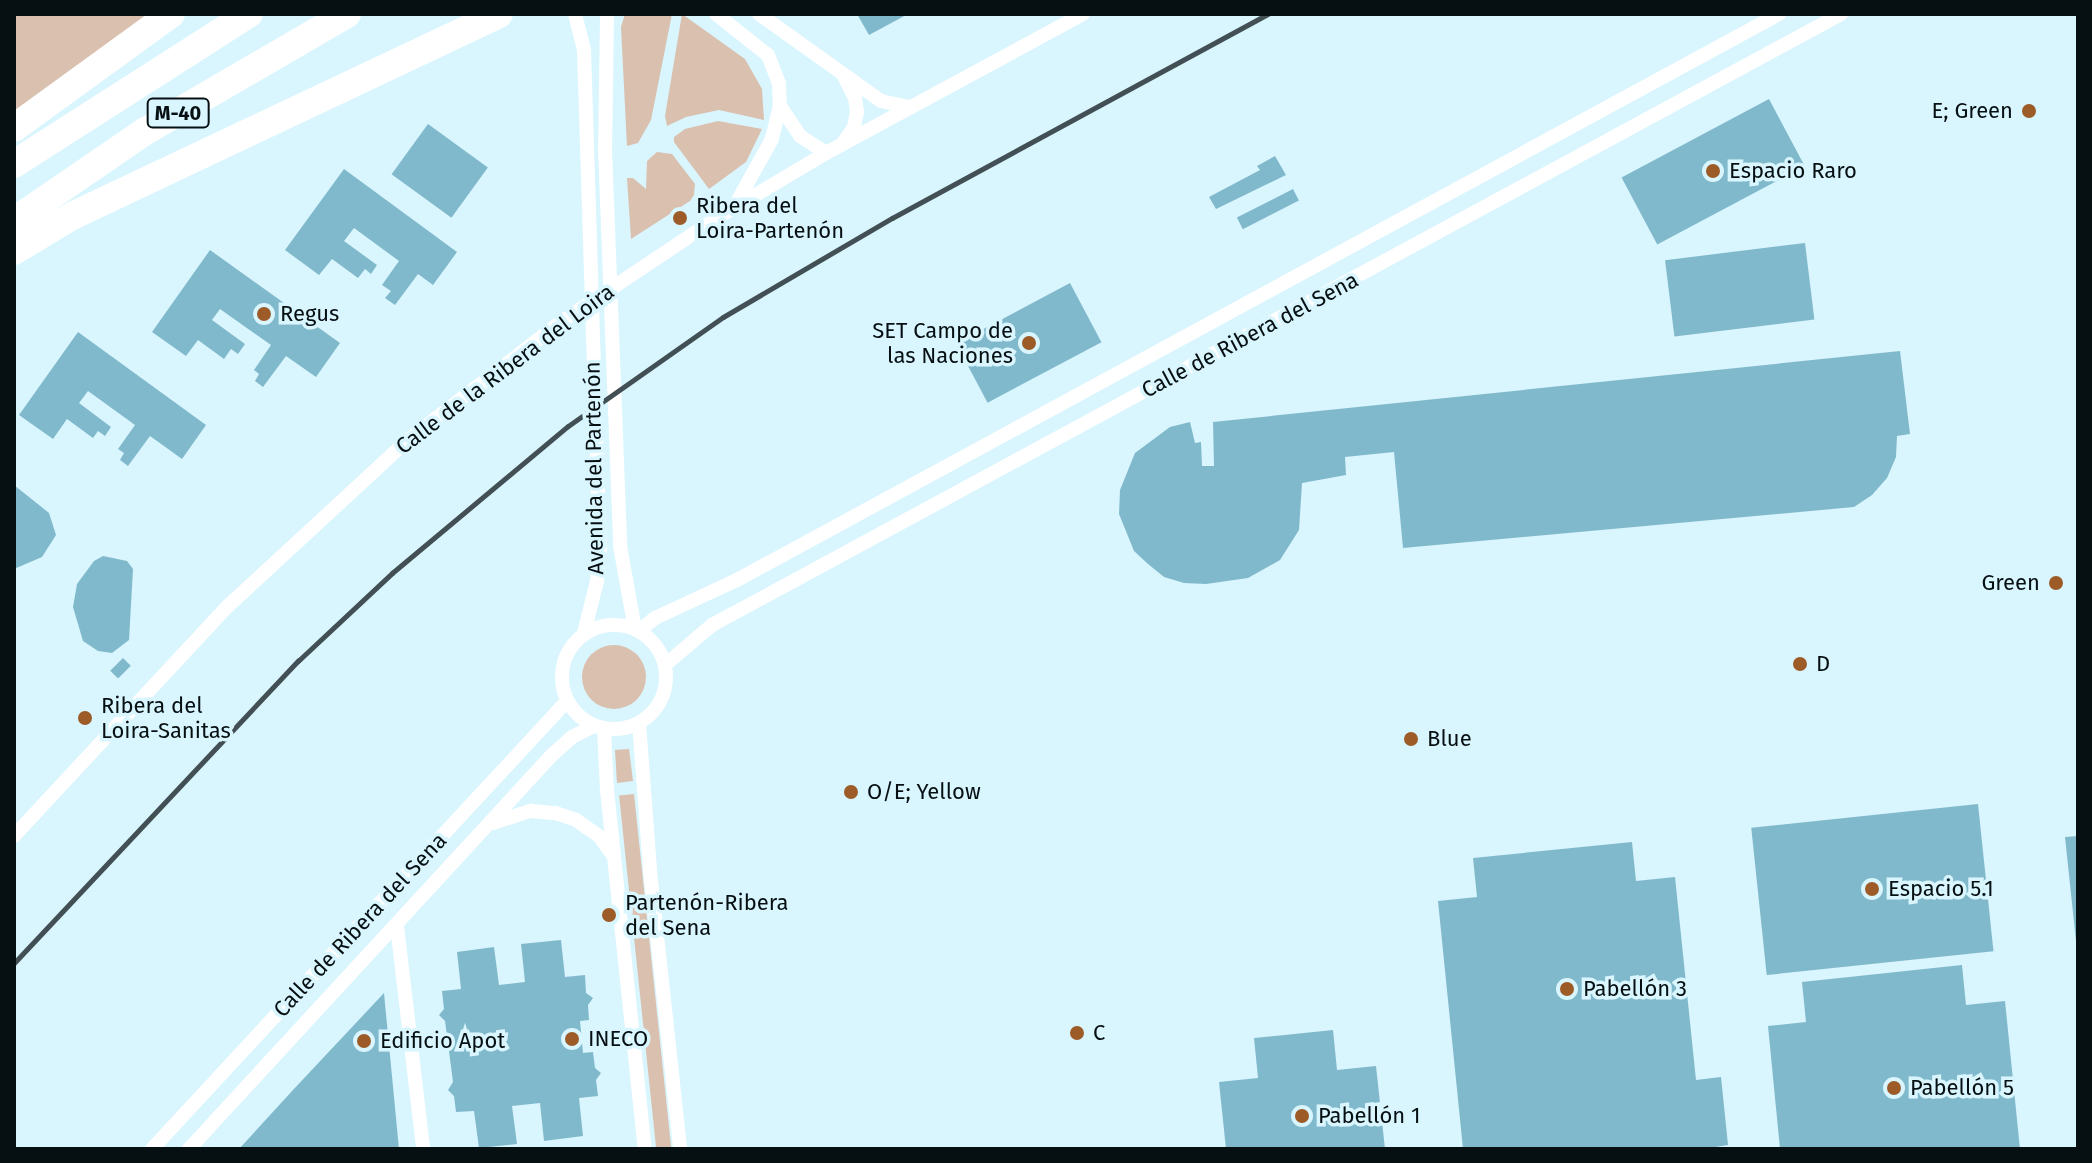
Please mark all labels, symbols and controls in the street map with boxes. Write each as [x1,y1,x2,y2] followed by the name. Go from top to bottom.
[146,97,210,129] road number: M-40
[1932,98,2013,124] place label: E; Green
[2020,102,2038,120] marker: E; Green
[1729,158,1857,184] place label: Espacio Raro
[1704,162,1722,180] marker: Espacio Raro
[696,192,844,244] place label: Ribera del Loira-Partenón
[671,209,689,227] marker: Ribera del Loira-Partenón
[1137,267,1363,403] street label: Calle de Ribera del Sena
[391,278,619,460] street label: Calle de la Ribera del Loira
[280,301,339,327] place label: Regus
[255,305,273,323] marker: Regus
[872,317,1013,368] place label: SET Campo de las Naciones
[1020,334,1038,352] marker: SET Campo de las Naciones
[579,361,609,575] street label: Avenida del Partenón
[1981,570,2040,596] place label: Green
[2047,574,2065,592] marker: Green
[1816,651,1830,677] place label: D
[1791,655,1809,673] marker: D
[101,692,231,744] place label: Ribera del Loira-Sanitas
[76,709,94,727] marker: Ribera del Loira-Sanitas
[1427,726,1472,752] place label: Blue
[1402,730,1420,748] marker: Blue
[867,779,981,805] place label: O/E; Yellow
[842,783,860,801] marker: O/E; Yellow
[268,828,452,1022] street label: Calle de Ribera del Sena
[1888,876,1994,902] place label: Espacio 5.1
[1863,880,1881,898] marker: Espacio 5.1
[625,889,788,940] place label: Partenón-Ribera del Sena
[600,906,618,924] marker: Partenón-Ribera del Sena
[1583,976,1687,1002] place label: Pabellón 3
[1558,980,1576,998] marker: Pabellón 3
[1093,1020,1105,1046] place label: C
[1068,1024,1086,1042] marker: C
[588,1026,648,1052] place label: INECO
[380,1028,505,1054] place label: Edificio Apot
[563,1030,581,1048] marker: INECO
[355,1032,373,1050] marker: Edificio Apot
[1910,1075,2014,1101] place label: Pabellón 5
[1885,1079,1903,1097] marker: Pabellón 5
[1318,1103,1420,1129] place label: Pabellón 1
[1293,1107,1311,1125] marker: Pabellón 1

